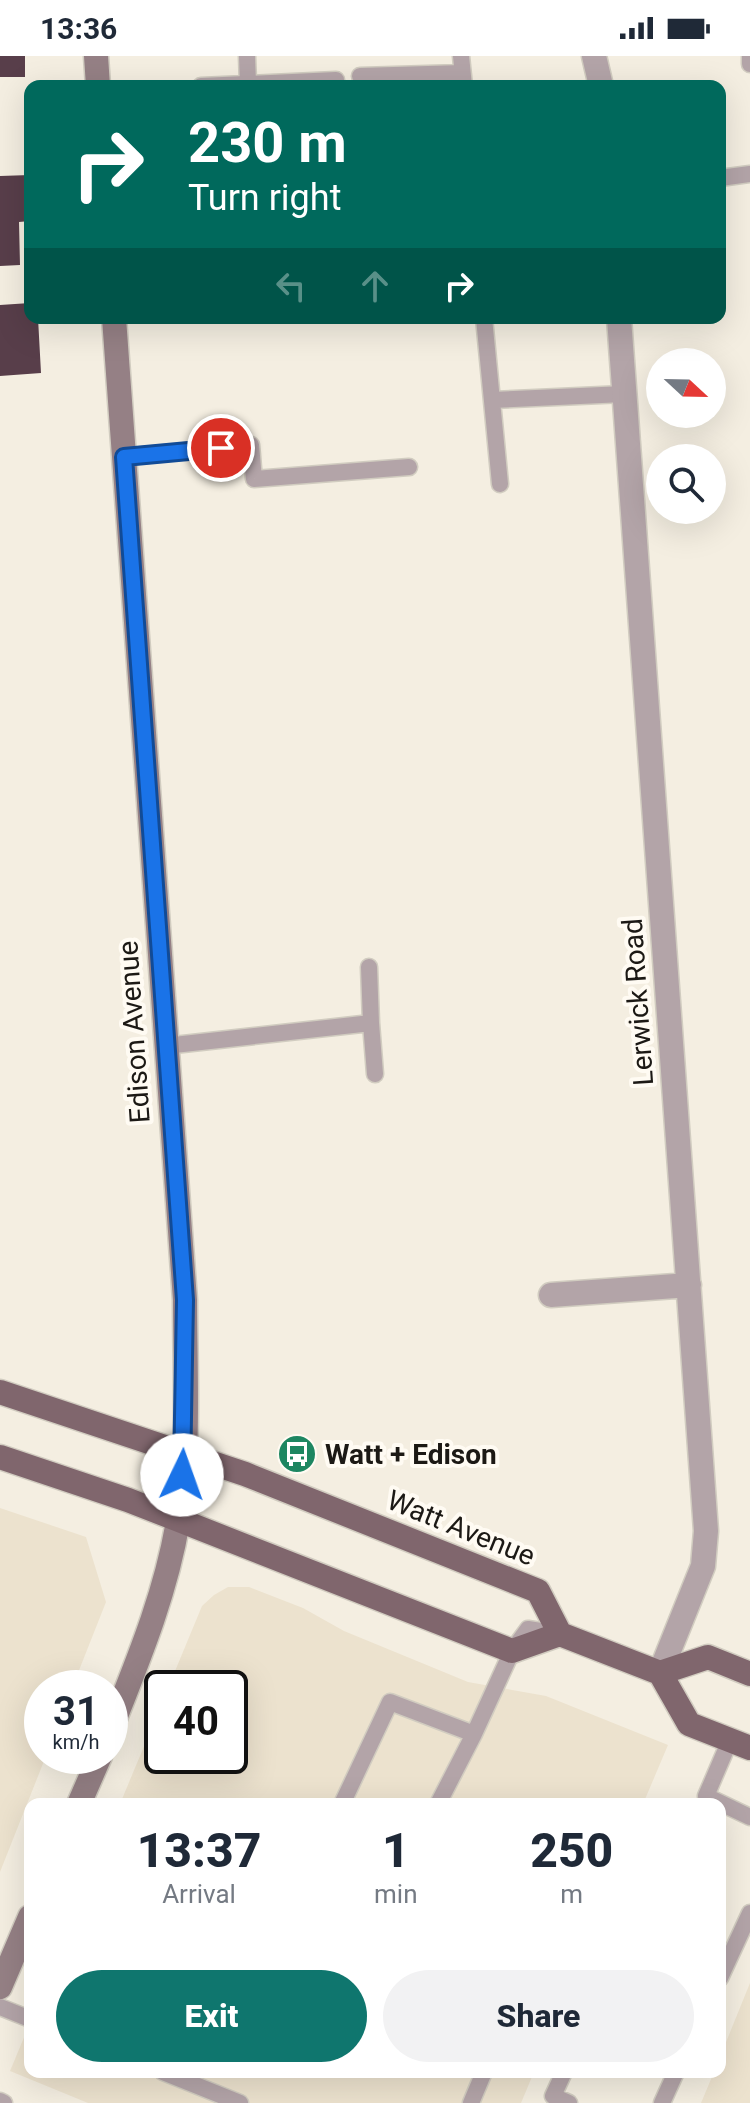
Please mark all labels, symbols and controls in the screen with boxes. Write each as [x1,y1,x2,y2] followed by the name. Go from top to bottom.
[40,11,117,46] text: 13:36
[188,110,347,176] text: 230 m
[56,112,160,216] icon: right
[188,177,341,219] text: Turn right
[269,264,313,308] icon: left
[353,264,397,308] icon: ahead
[437,264,481,308] icon: right
[646,348,726,428] north arrow
[646,348,726,524] map controls
[187,414,255,482] pin
[199,426,243,470] icon: arrive
[646,444,726,524] button: search
[616,917,660,1087] street label: Lerwick Road
[111,940,157,1124] street label: Edison Avenue
[140,1433,224,1517] position arrow
[276,1433,318,1475] bus stop icon: Watt + Edison
[325,1438,497,1471] place label: Watt + Edison
[382,1483,540,1573] street label: Watt Avenue
[144,1670,248,1774] speed limit sign: 40
[53,1688,99,1735] text: 31
[53,1730,99,1754] text: km/h
[137,1822,261,1879] text: 13:37
[382,1822,410,1879] text: 1
[530,1822,613,1879] text: 250
[162,1879,236,1909] text: Arrival
[374,1879,418,1909] text: min
[560,1879,583,1909] text: m
[56,1970,367,2062] button: Exit
[383,1970,694,2062] button: Share

